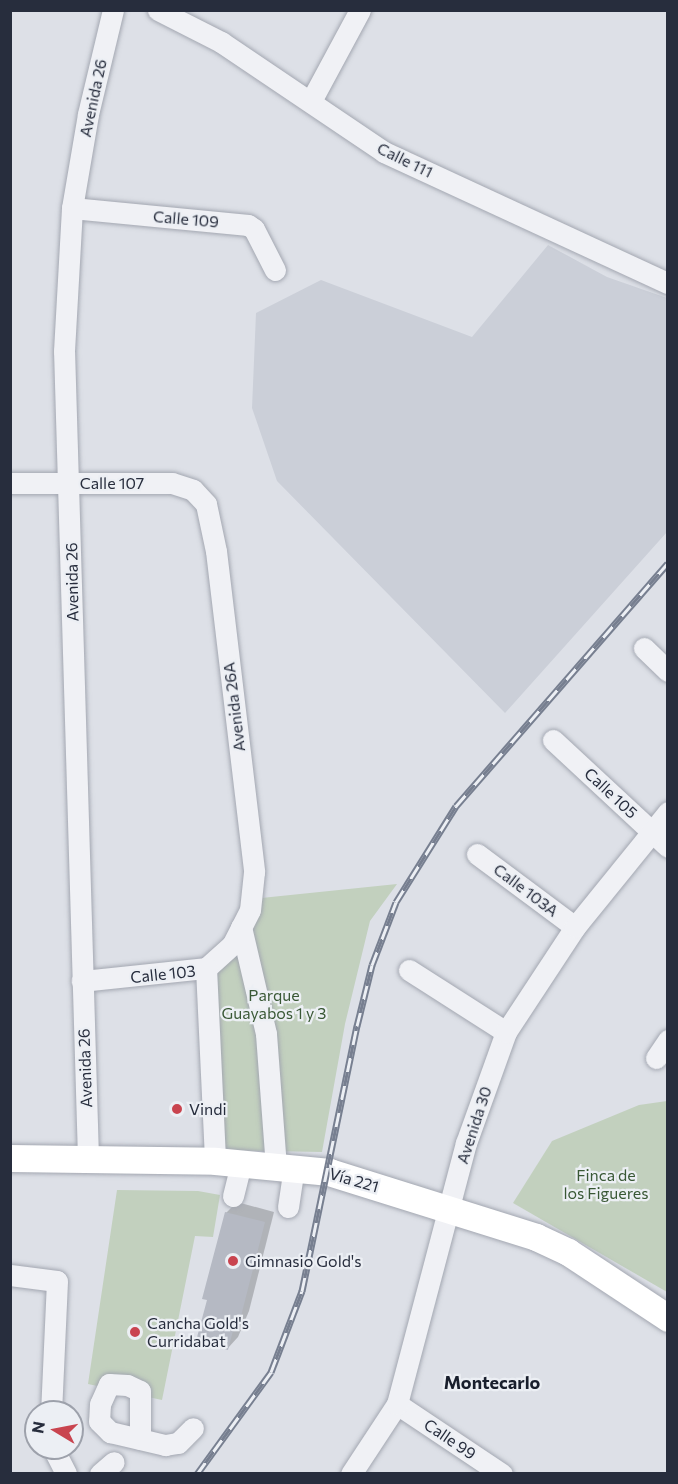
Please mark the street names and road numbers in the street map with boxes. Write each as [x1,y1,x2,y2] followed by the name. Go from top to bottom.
[75,57,111,139] street label: Avenida 26
[374,138,436,182] street label: Calle 111
[152,207,220,231] street label: Calle 109
[80,473,144,493] street label: Calle 107
[62,542,82,622] street label: Avenida 26
[219,661,249,753] street label: Avenida 26A
[581,764,641,822] street label: Calle 105
[490,859,562,921] street label: Calle 103A
[130,961,196,987] street label: Calle 103
[74,1028,96,1108] street label: Avenida 26
[452,1084,496,1166] street label: Avenida 30
[327,1164,381,1196] street label: Vía 221
[420,1415,480,1463] street label: Calle 99

